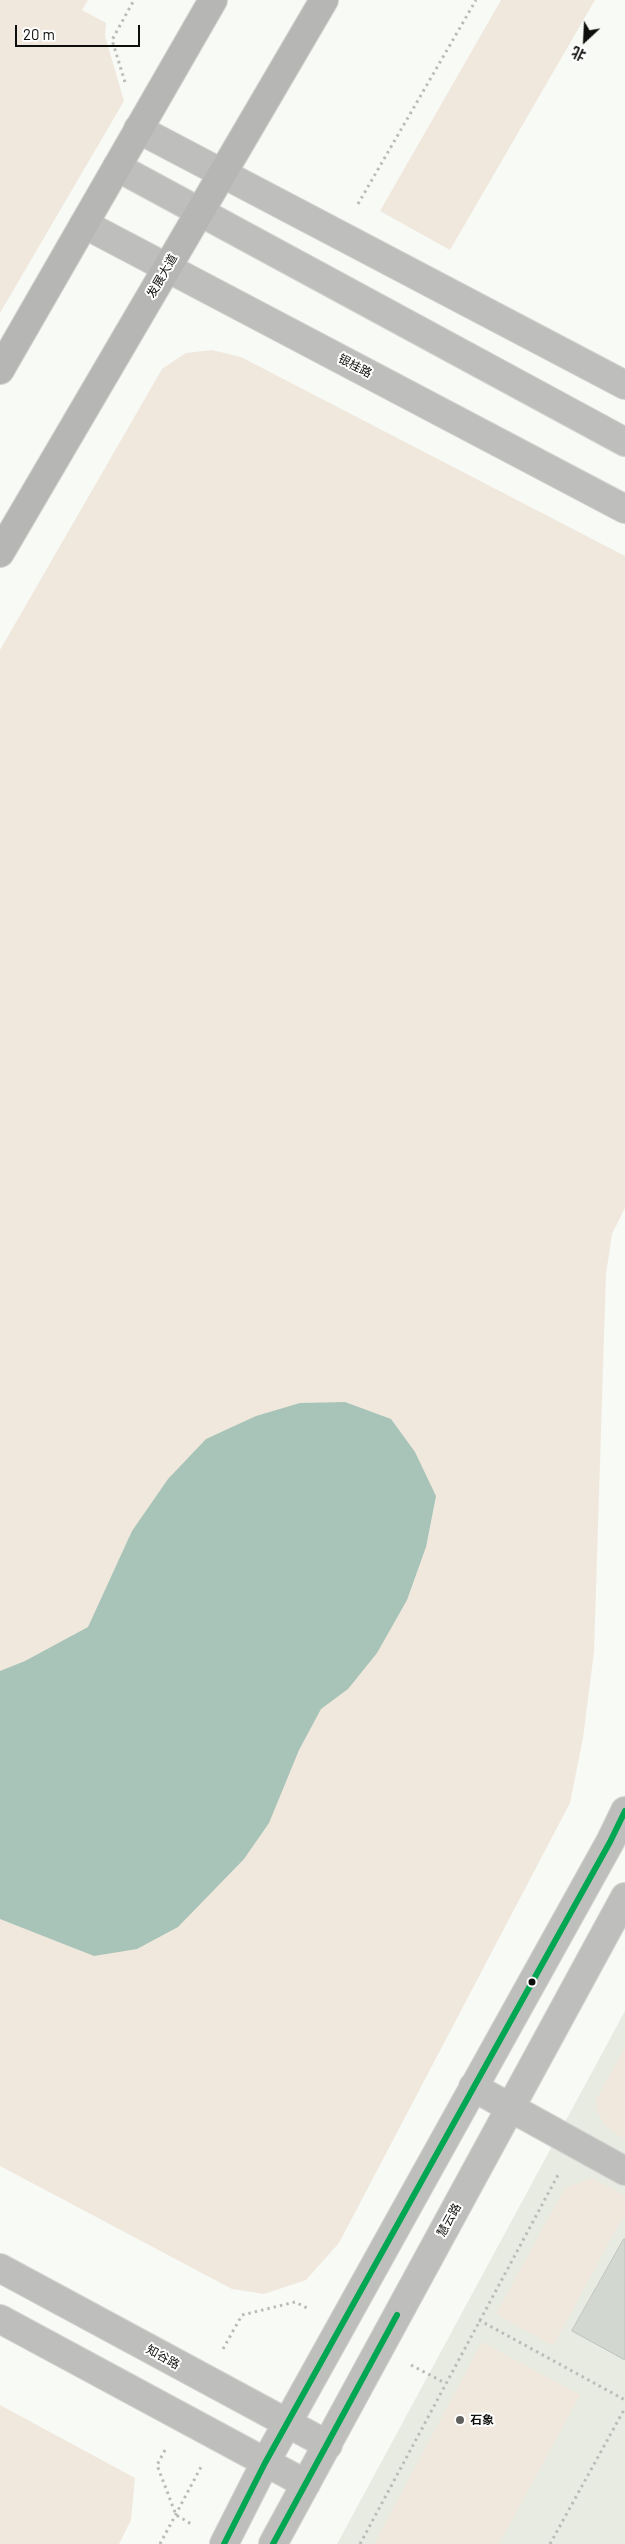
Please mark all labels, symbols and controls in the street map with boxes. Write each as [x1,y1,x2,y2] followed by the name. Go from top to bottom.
[18,15,142,47] scale bar
[560,15,610,65] north arrow
[23,25,55,43] text: 20 m
[569,43,588,65] text: 北
[144,252,180,300] street label: 发展大道
[336,351,374,381] street label: 银桂路
[527,1977,537,1987] unlabelled marker
[434,2201,464,2239] street label: 慧云路
[144,2342,182,2372] street label: 知谷路
[470,2413,494,2427] place label: 石象
[454,2414,466,2426] marker: 石象

